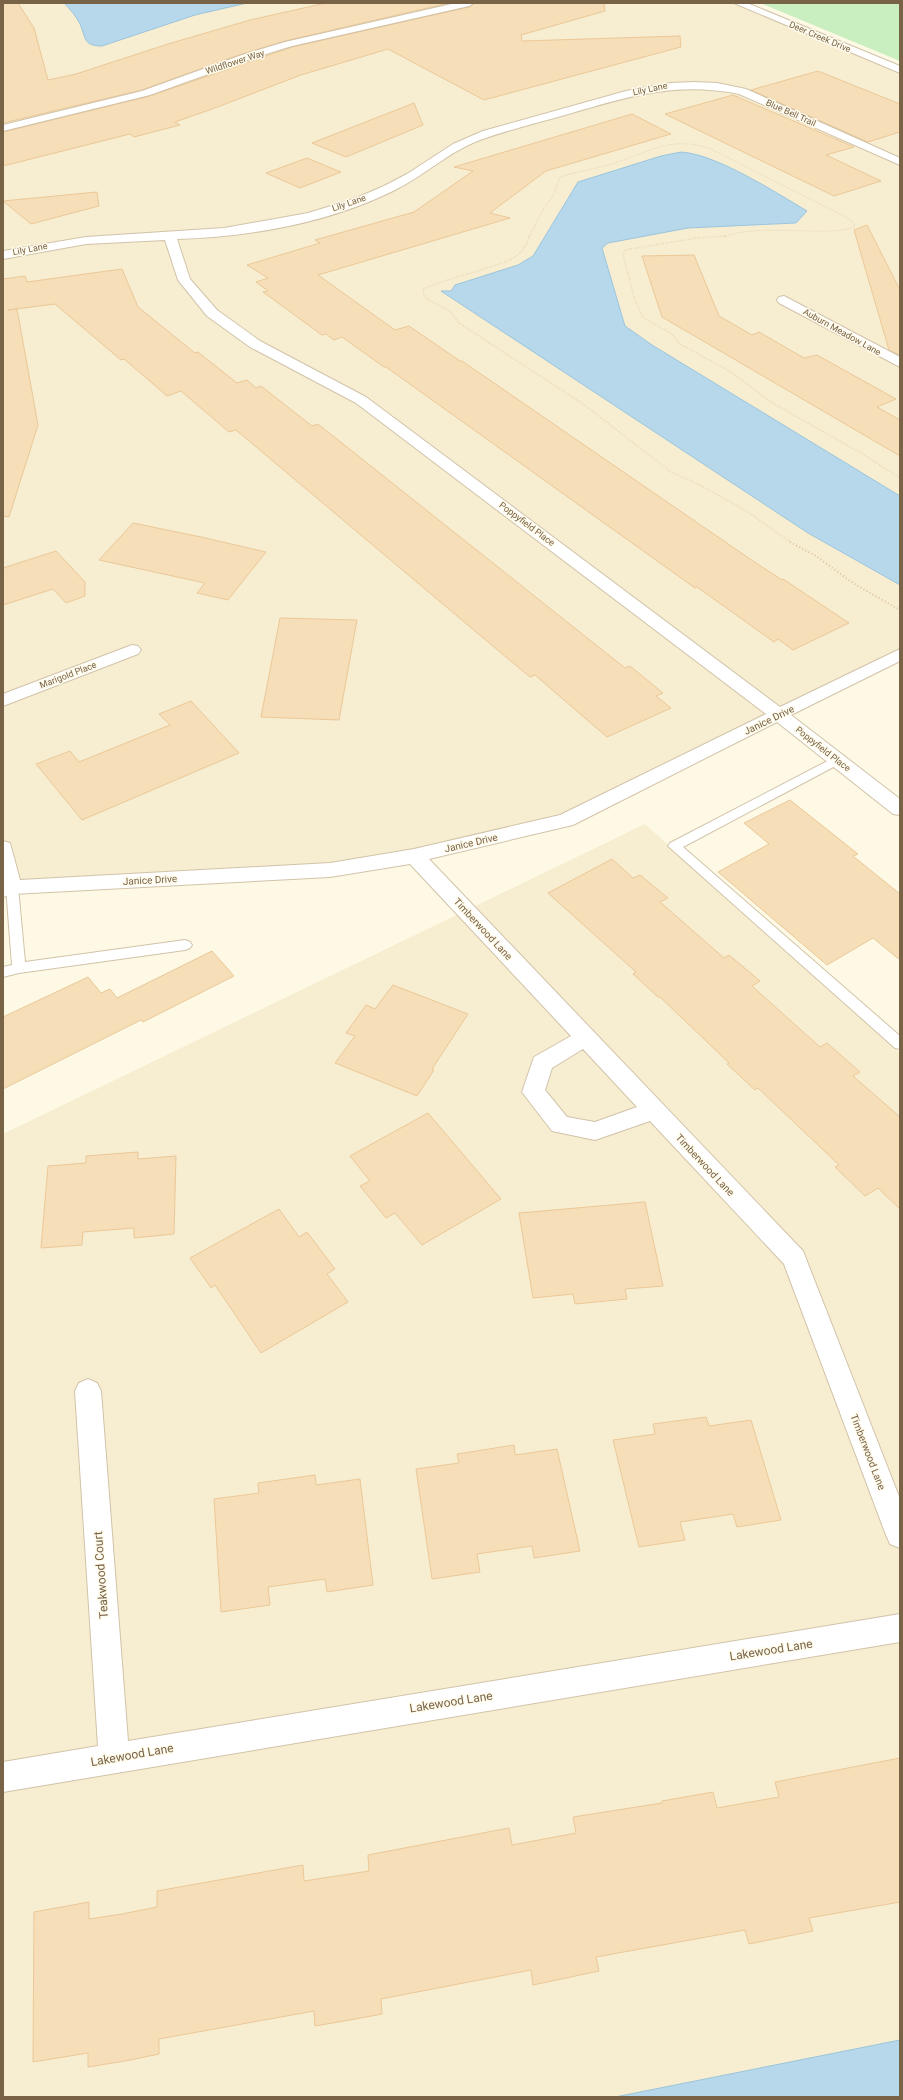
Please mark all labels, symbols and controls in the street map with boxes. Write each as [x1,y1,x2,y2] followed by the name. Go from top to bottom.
[788,19,853,55] street label: Deer Creek Drive
[204,48,266,76] street label: Wildflower Way
[632,80,668,98] street label: Lily Lane
[764,97,818,129] street label: Blue Bell Trail
[331,192,367,213] street label: Lily Lane
[12,241,48,257] street label: Lily Lane
[801,306,883,358] street label: Auburn Meadow Lane
[497,500,557,548] street label: Poppyfield Place
[38,660,98,690] street label: Marigold Place
[742,703,796,737] street label: Janice Drive
[794,725,852,774] street label: Poppyfield Place
[443,832,499,854] street label: Janice Drive
[123,873,177,887] street label: Janice Drive
[452,896,514,962] street label: Timberwood Lane
[674,1132,736,1198] street label: Timberwood Lane
[848,1413,888,1491] street label: Timberwood Lane
[91,1531,111,1619] street label: Teakwood Court
[729,1637,813,1663] street label: Lakewood Lane
[409,1689,493,1715] street label: Lakewood Lane
[90,1741,174,1769] street label: Lakewood Lane

